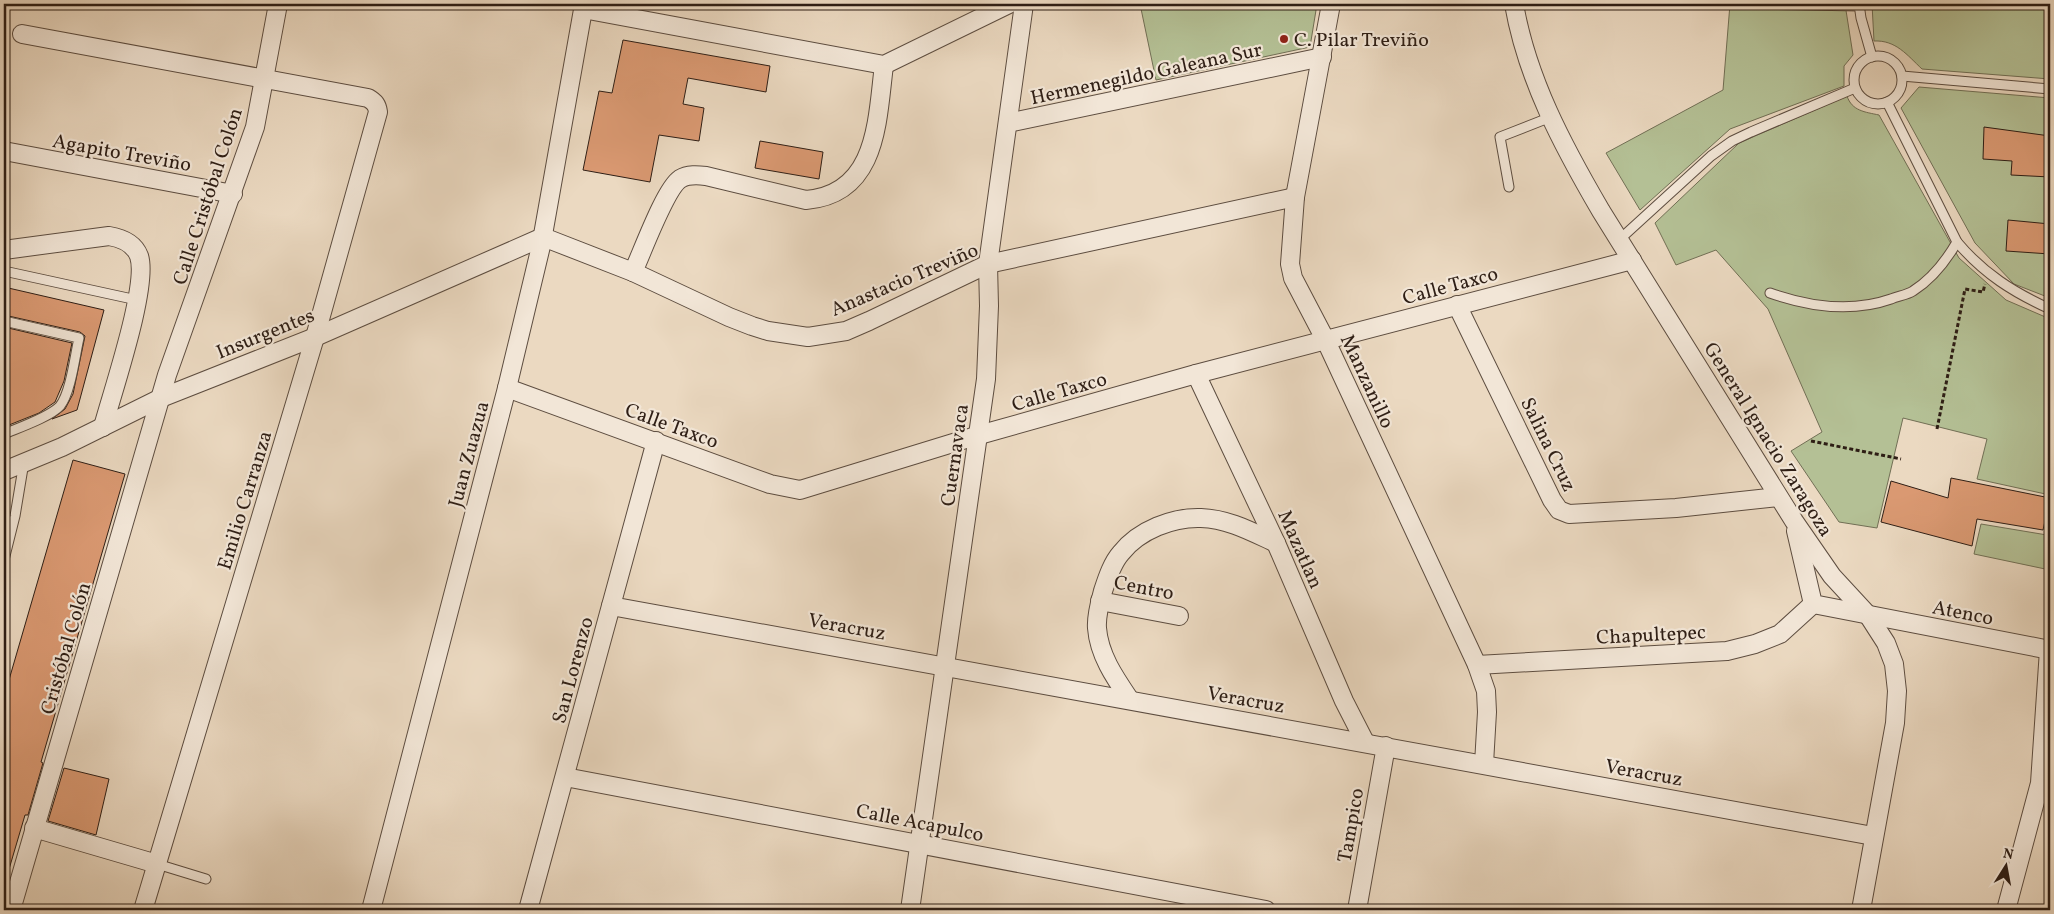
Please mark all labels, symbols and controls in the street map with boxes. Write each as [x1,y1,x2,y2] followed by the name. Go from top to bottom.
[1294,27,1429,55] place label: C. Pilar Treviño
[1278,33,1290,45] marker: C. Pilar Treviño
[1028,37,1265,113] street label: Hermenegildo Galeana Sur
[167,104,251,289] street label: Calle Cristóbal Colón
[50,128,193,180] street label: Agapito Treviño
[826,237,983,325] street label: Anastacio Treviño
[1400,261,1501,313] street label: Calle Taxco
[212,302,319,367] street label: Insurgentes
[1332,330,1400,434] street label: Manzanillo
[1696,337,1839,543] street label: General Ignacio Zaragoza
[1009,366,1110,420] street label: Calle Taxco
[1512,393,1582,497] street label: Salina Cruz
[621,397,722,457] street label: Calle Taxco
[442,398,498,511] street label: Juan Zuazua
[935,402,977,508] street label: Cuernavaca
[211,428,280,574] street label: Emilio Carranza
[1269,506,1329,594] street label: Mazatlan
[1111,569,1176,608] street label: Centro
[35,579,99,718] street label: Cristóbal Colón
[1930,594,1996,634] street label: Atenco
[806,607,888,649] street label: Veracruz
[546,614,602,727] street label: San Lorenzo
[1596,619,1707,653] street label: Chapultepec
[1205,680,1287,722] street label: Veracruz
[1603,753,1685,795] street label: Veracruz
[1332,786,1372,865] street label: Tampico
[853,798,986,850] street label: Calle Acapulco
[1982,842,2032,892] north arrow
[2001,844,2015,865] text: N

